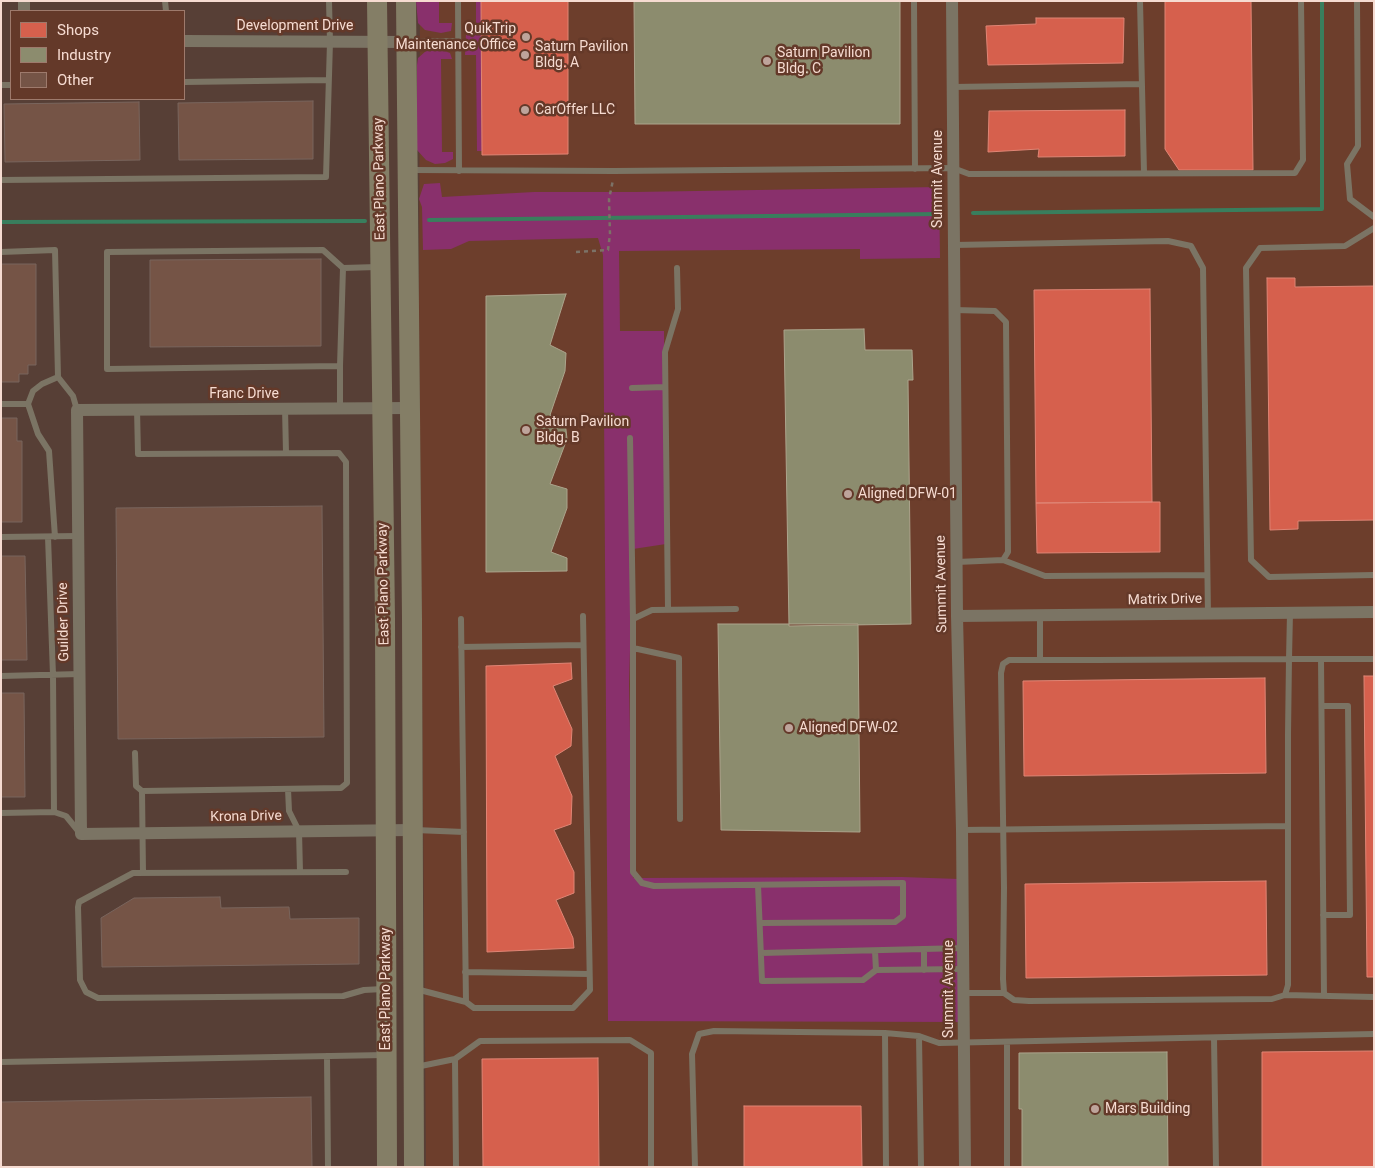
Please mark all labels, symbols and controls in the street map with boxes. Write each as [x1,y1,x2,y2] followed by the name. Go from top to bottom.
[10,10,185,100] legend
[237,18,353,34] street label: Development Drive
[57,21,99,39] text: Shops
[395,21,516,54] place label: QuikTrip Maintenance Office
[520,31,532,43] marker: QuikTrip Maintenance Office
[535,39,628,72] place label: Saturn Pavilion Bldg. A
[777,45,870,78] place label: Saturn Pavilion Bldg. C
[57,46,111,64] text: Industry
[519,49,531,61] marker: Saturn Pavilion Bldg. A
[761,55,773,67] marker: Saturn Pavilion Bldg. C
[57,71,94,89] text: Other
[535,102,615,118] place label: CarOffer LLC
[519,104,531,116] marker: CarOffer LLC
[371,117,389,241] street label: East Plano Parkway
[930,130,946,228] street label: Summit Avenue
[209,386,279,402] street label: Franc Drive
[536,414,629,447] place label: Saturn Pavilion Bldg. B
[520,424,532,436] marker: Saturn Pavilion Bldg. B
[858,486,957,502] place label: Aligned DFW-01
[842,488,854,500] marker: Aligned DFW-01
[375,522,393,646] street label: East Plano Parkway
[933,535,951,633] street label: Summit Avenue
[55,582,73,662] street label: Guilder Drive
[1128,591,1202,609] street label: Matrix Drive
[799,720,898,736] place label: Aligned DFW-02
[783,722,795,734] marker: Aligned DFW-02
[210,808,282,826] street label: Krona Drive
[378,928,394,1050] street label: East Plano Parkway
[941,940,957,1038] street label: Summit Avenue
[1105,1101,1190,1117] place label: Mars Building
[1089,1103,1101,1115] marker: Mars Building

